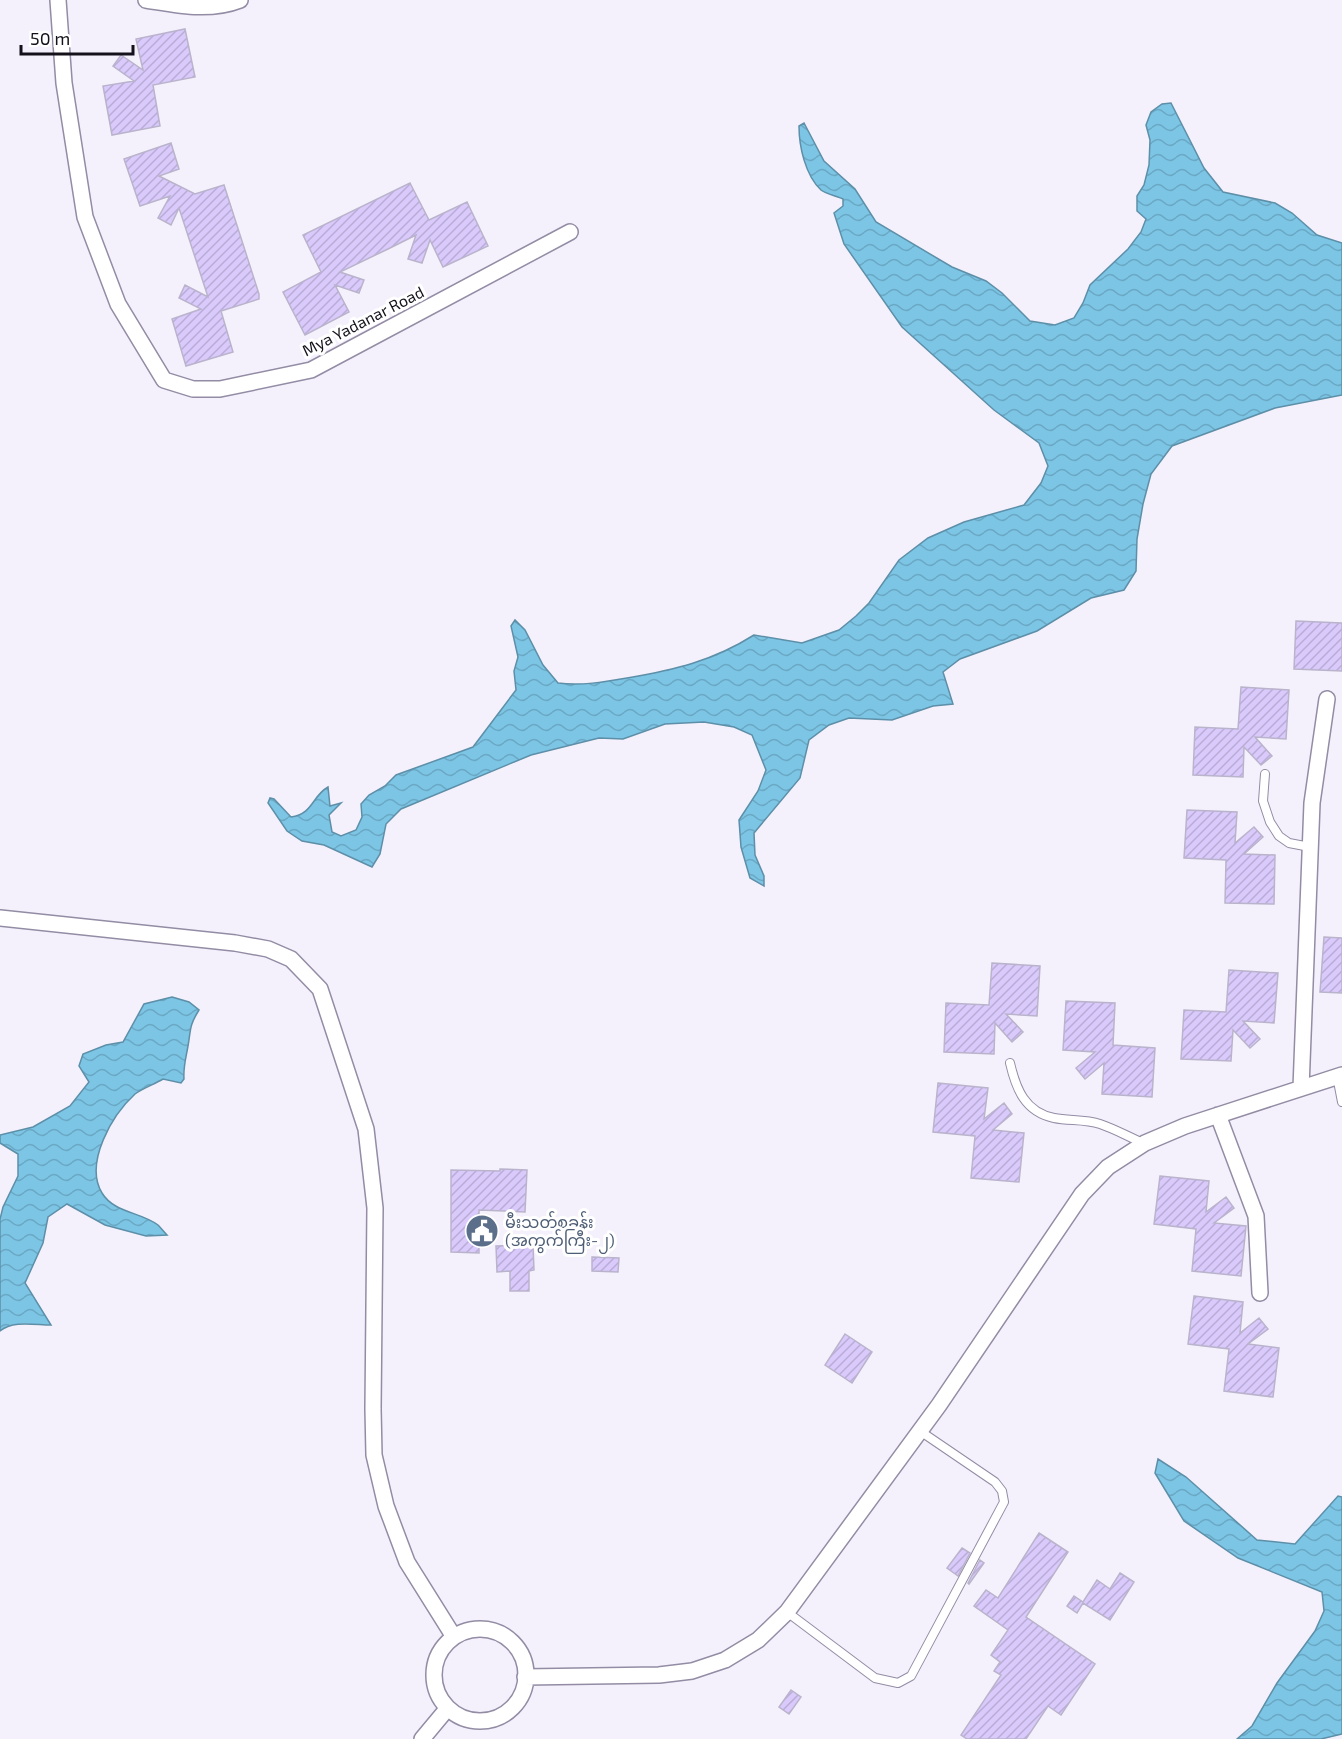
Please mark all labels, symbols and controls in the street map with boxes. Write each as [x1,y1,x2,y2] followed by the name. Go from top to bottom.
[21,18,134,56] scale bar
[30,27,70,49] text: 50 m
[299,282,427,359] street label: Mya Yadanar Road
[505,1211,615,1254] place label: မီးသတ်စခန်း (အကွက်ကြီး-၂)
[464,1213,500,1249] public building icon: မီးသတ်စခန်း (အကွက်ကြီး-၂)

